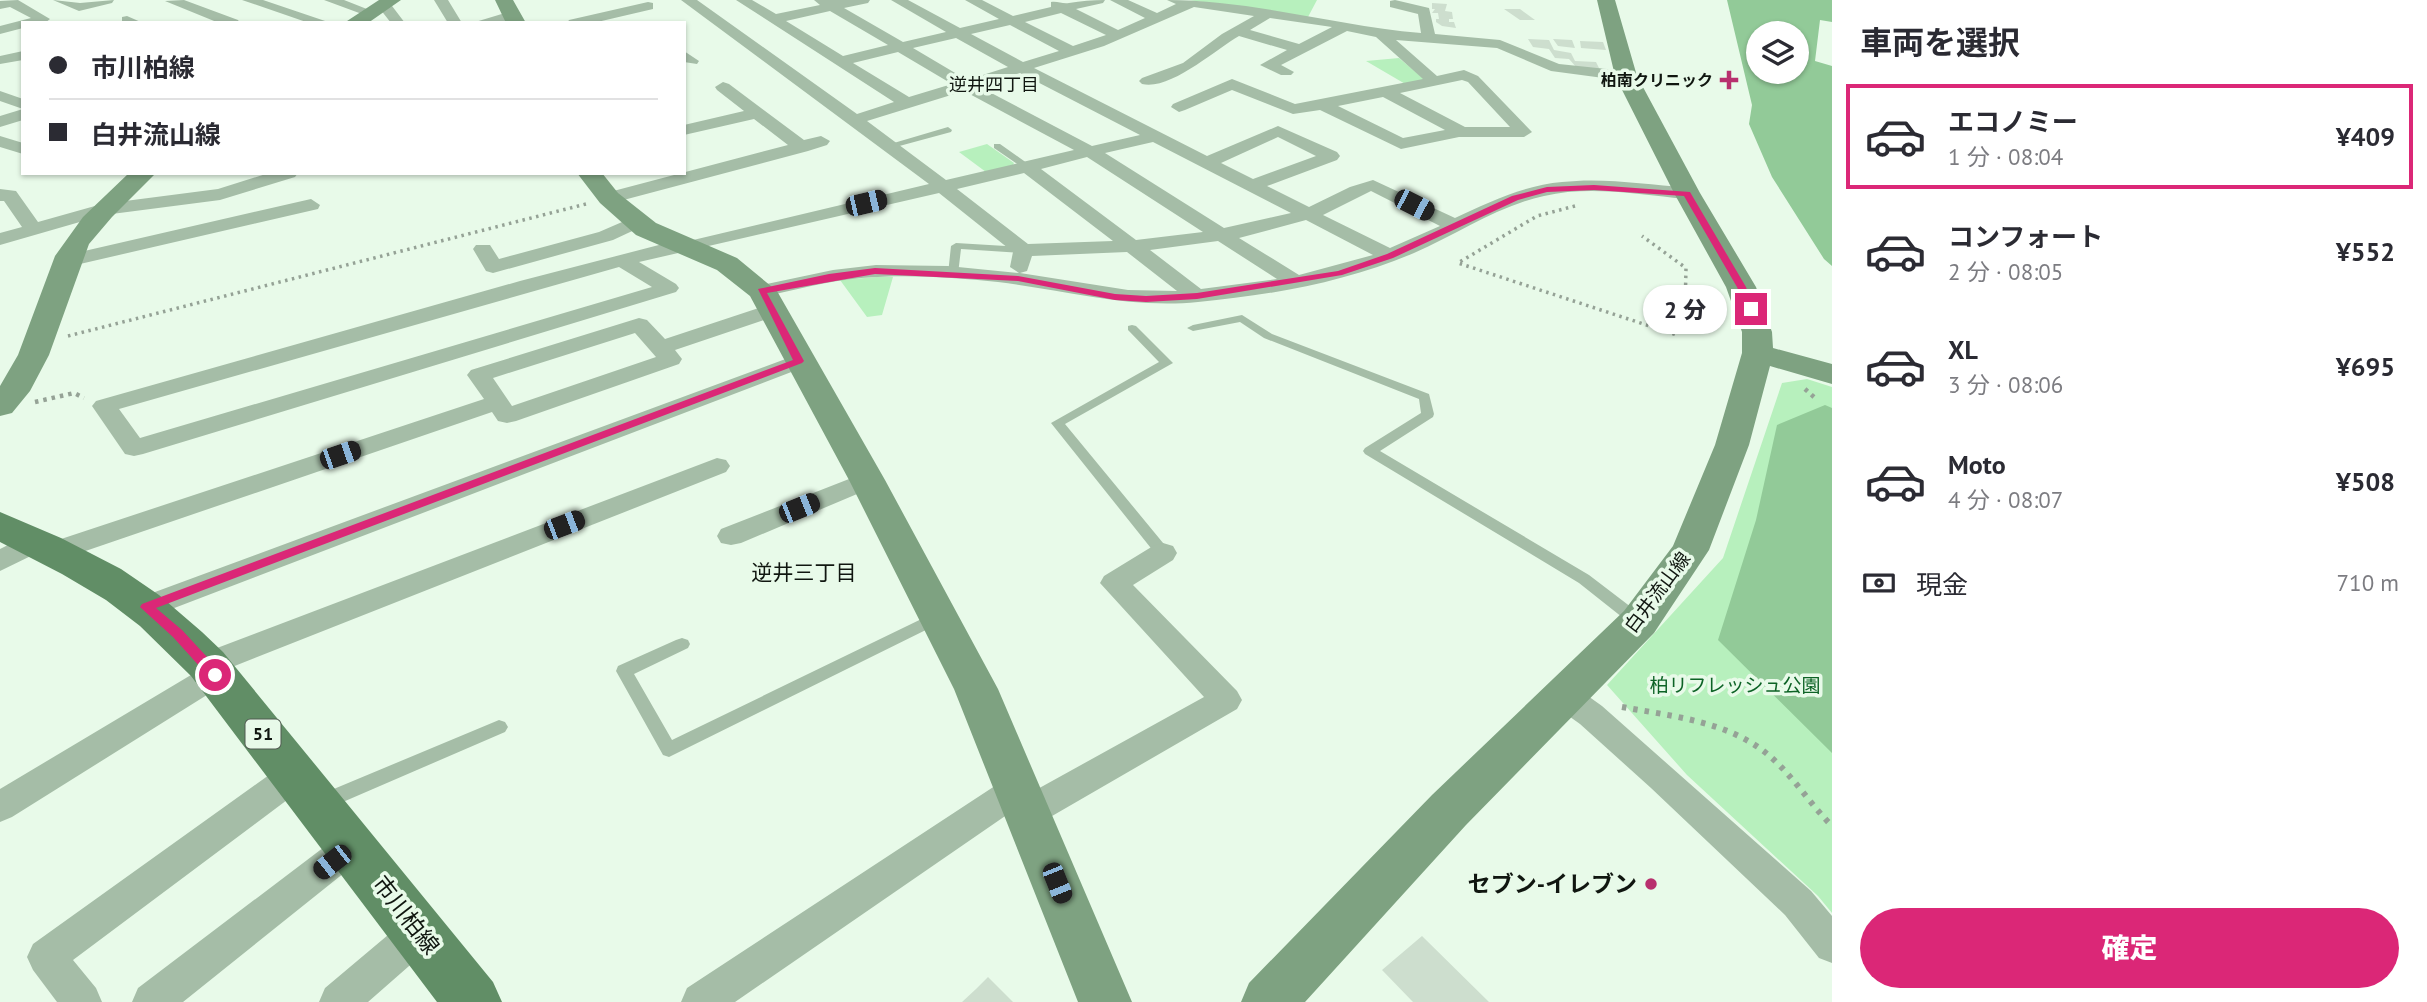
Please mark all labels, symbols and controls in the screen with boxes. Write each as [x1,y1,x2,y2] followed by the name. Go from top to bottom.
[1746,21,1809,84] map controls
[1746,21,1809,84] button: layers
[1860,21,2020,63] text: 車両を選択
[91,51,195,84] text: 市川柏線
[1601,70,1713,90] place label: 柏南クリニック
[1719,70,1739,90] marker: 柏南クリニック
[949,73,1039,96] district label: 逆井四丁目
[1864,105,1927,168] icon: car
[1948,105,2078,138] text: エコノミー
[91,118,221,151] text: 白井流山線
[2336,120,2395,153] text: ¥409
[1948,142,2063,171] text: 1 分 · 08:04
[1391,186,1438,224] car
[844,188,889,218] car
[1864,220,1927,283] icon: car
[1948,220,2103,253] text: コンフォート
[2336,235,2395,268] text: ¥552
[1948,257,2063,286] text: 2 分 · 08:05
[1642,284,1726,334] callout: 2 分
[1735,293,1767,325] route end
[1664,295,1706,324] text: 2 分
[1948,333,1978,366] text: XL
[1864,335,1927,398] icon: car
[2336,350,2395,383] text: ¥695
[1948,370,2063,399] text: 3 分 · 08:06
[317,438,364,472] car
[1948,448,2006,481] text: Moto
[1864,450,1927,513] icon: car
[2336,465,2395,498] text: ¥508
[1948,485,2063,514] text: 4 分 · 08:07
[776,490,823,526] car
[541,508,588,542] car
[1619,547,1695,637] street label: 白井流山線
[752,559,857,586] district label: 逆井三丁目
[1860,564,1898,602] icon: cash
[1916,568,1968,601] text: 現金
[2337,568,2399,597] text: 710 m
[199,659,231,691] route start
[1649,673,1821,697] park label: 柏リフレッシュ公園
[246,720,280,748] road number: 51
[309,841,356,883] car
[1040,860,1075,906] car
[1468,869,1637,898] place label: セブン-イレブン
[367,870,446,960] street label: 市川柏線
[1643,876,1659,892] marker: セブン-イレブン
[1860,908,2399,988] button: 確定

